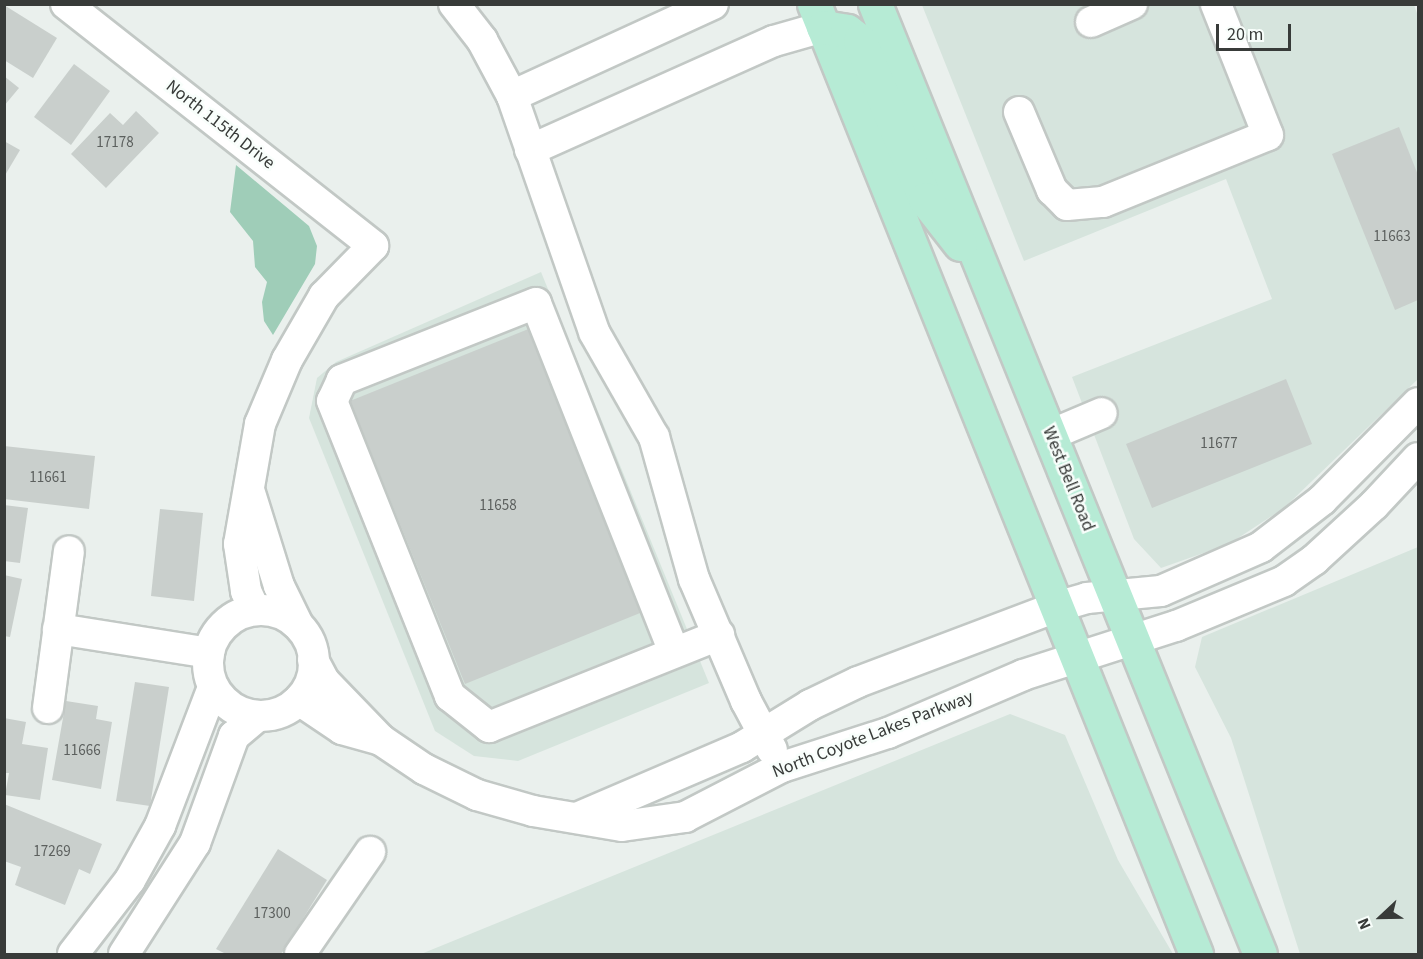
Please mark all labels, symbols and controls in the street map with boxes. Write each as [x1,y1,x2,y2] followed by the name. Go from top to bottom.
[1219,12,1294,50] scale bar
[1227,22,1263,47] text: 20 m
[161,76,279,174] street label: North 115th Drive
[96,134,134,152] house number: 17178
[1373,228,1411,246] house number: 11663
[1037,424,1099,534] street label: West Bell Road
[1200,435,1238,453] house number: 11677
[29,469,67,487] house number: 11661
[479,497,517,515] house number: 11658
[769,687,977,783] street label: North Coyote Lakes Parkway
[63,742,101,760] house number: 11666
[33,843,71,861] house number: 17269
[1351,887,1411,947] north arrow
[253,905,291,923] house number: 17300
[1352,915,1377,933] text: N

